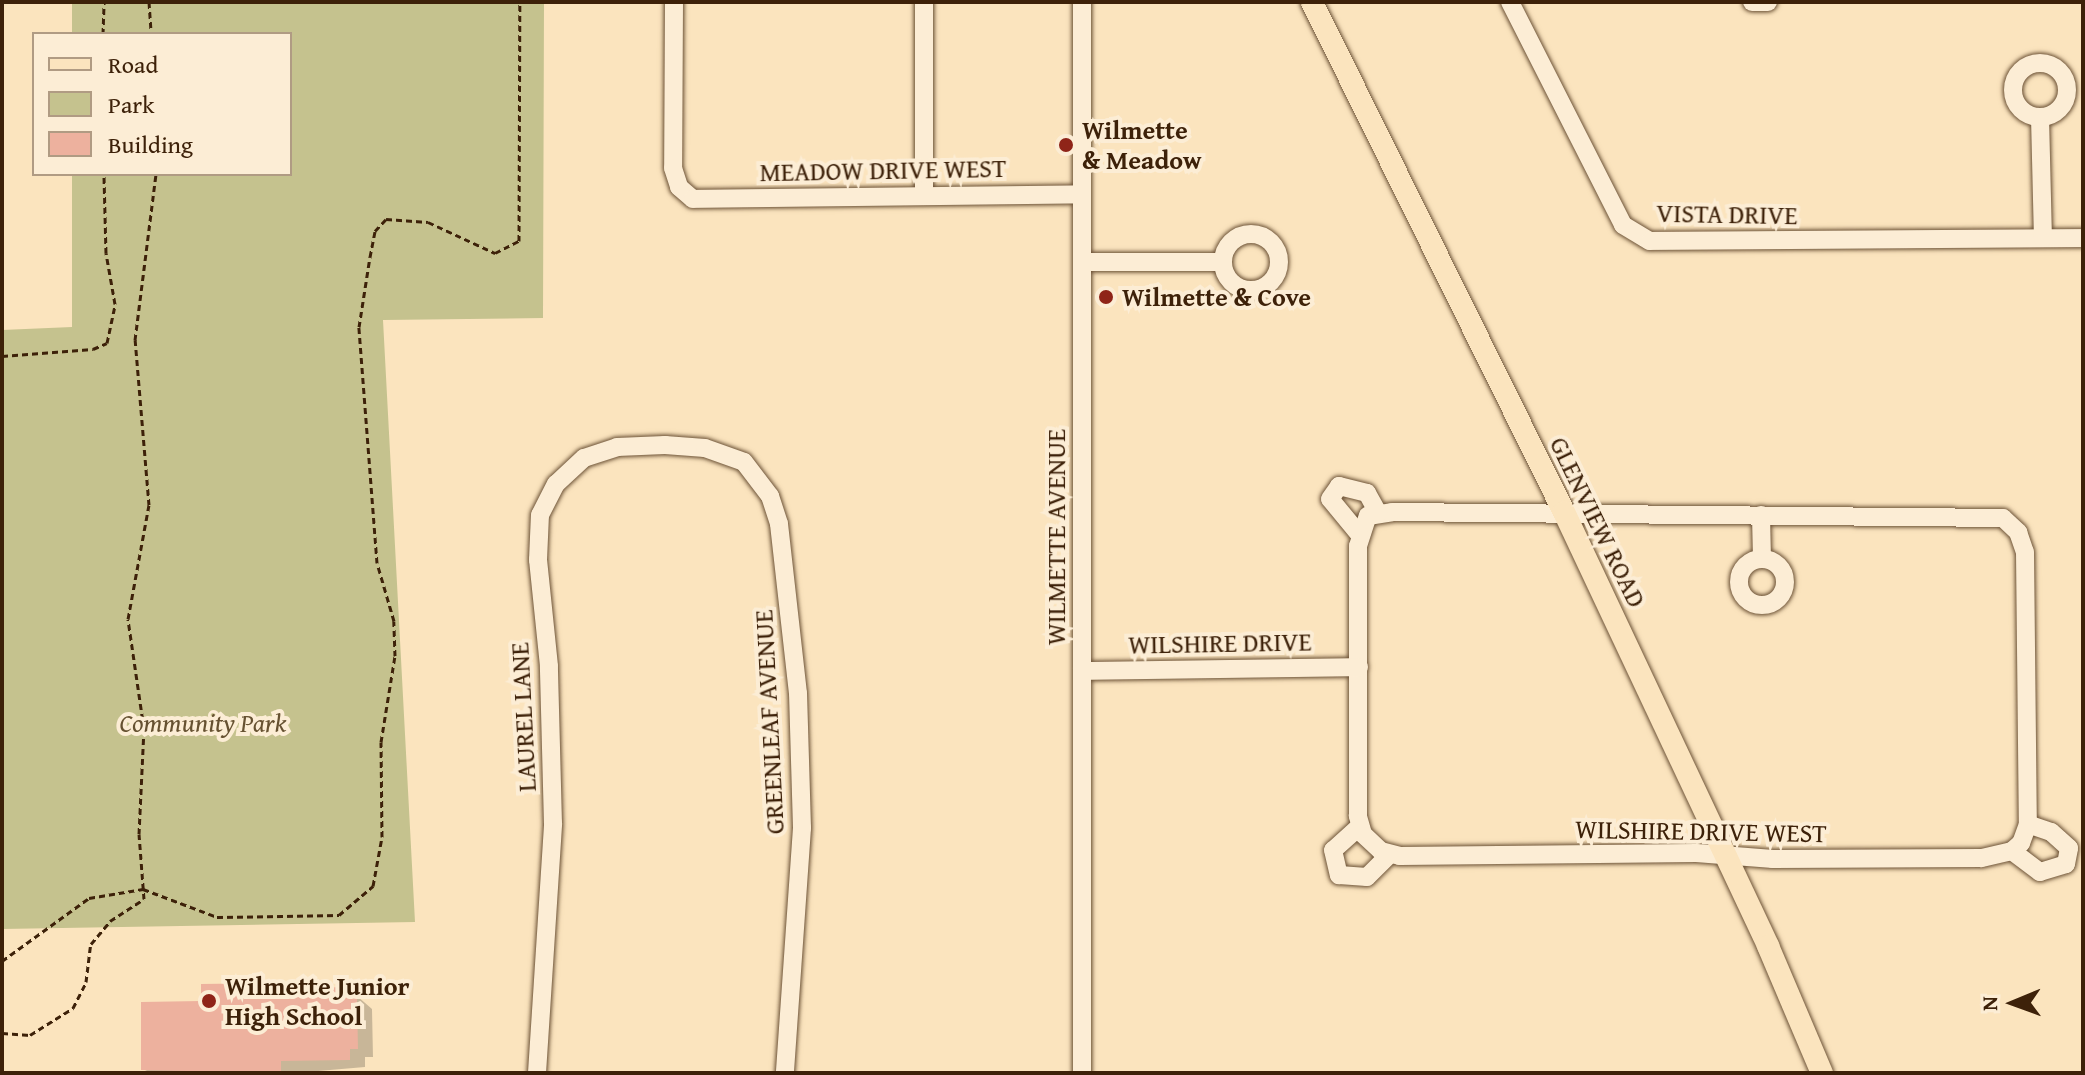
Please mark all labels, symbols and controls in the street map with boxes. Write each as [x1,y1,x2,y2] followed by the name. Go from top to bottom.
[32,32,292,176] legend
[108,47,158,82] text: Road
[108,87,154,122] text: Park
[1082,114,1202,176] place label: Wilmette & Meadow
[108,127,193,162] text: Building
[1057,136,1075,154] marker: Wilmette & Meadow
[759,152,1007,188] street label: MEADOW DRIVE WEST
[1656,197,1798,231] street label: VISTA DRIVE
[1122,281,1311,313] place label: Wilmette & Cove
[1097,288,1115,306] marker: Wilmette & Cove
[1040,429,1072,645] street label: WILMETTE AVENUE
[1543,432,1653,612] street label: GLENVIEW ROAD
[748,609,790,835] street label: GREENLEAF AVENUE
[1128,626,1312,660] street label: WILSHIRE DRIVE
[504,641,542,793] street label: LAUREL LANE
[120,707,286,739] park label: Community Park
[1575,813,1827,849] street label: WILSHIRE DRIVE WEST
[1973,963,2053,1043] north arrow
[225,970,410,1032] place label: Wilmette Junior High School
[200,992,218,1010] marker: Wilmette Junior High School
[1973,996,2005,1011] text: N

